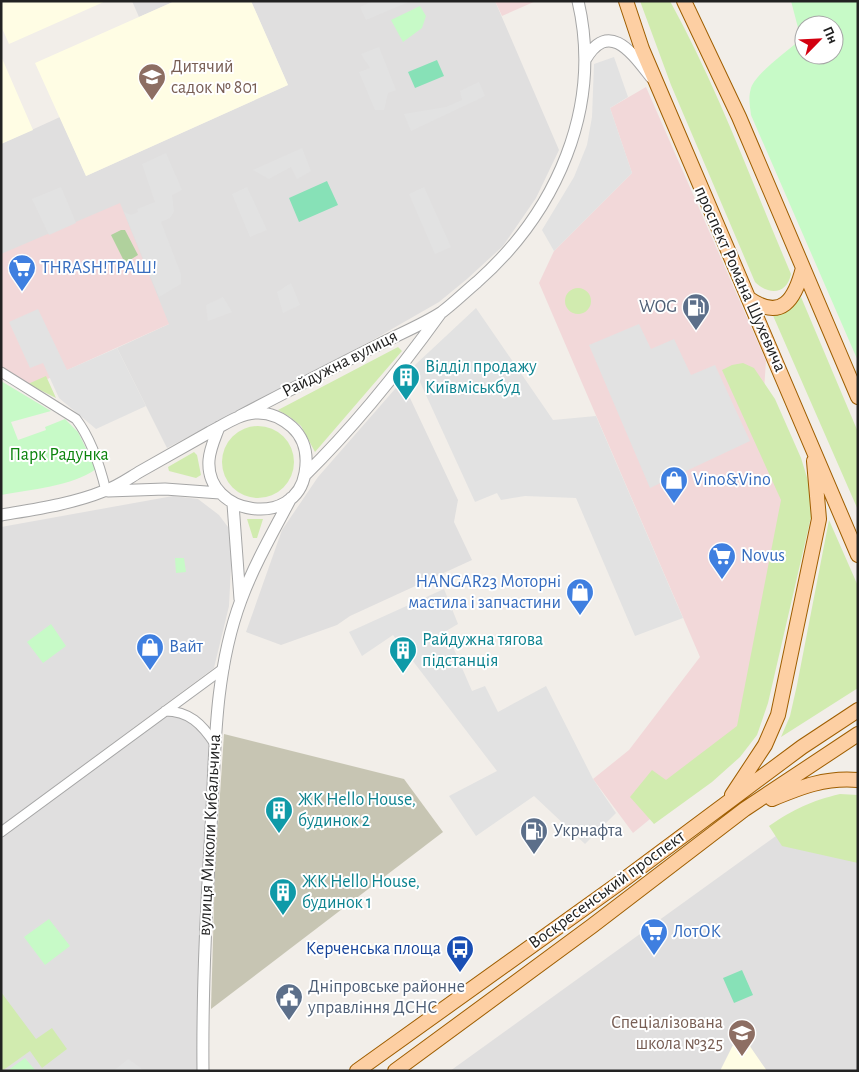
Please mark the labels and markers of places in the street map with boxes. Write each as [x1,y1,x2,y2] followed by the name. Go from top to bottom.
[171,58,258,97] place label: Дитячий садок № 801
[137,62,167,101] school or university icon: Дитячий садок № 801
[7,253,37,292] supermarket icon: ТHRASH!ТРАШ!
[41,259,157,277] place label: ТHRASH!ТРАШ!
[681,292,711,331] fuel station icon: WOG
[639,298,677,316] place label: WOG
[425,358,537,397] place label: Відділ продажу Київміськбуд
[391,362,421,401] building icon: Відділ продажу Київміськбуд
[659,465,689,504] shop icon: Vino&Vino
[693,471,771,489] place label: Vino&Vino
[707,541,737,580] supermarket icon: Novus
[741,547,785,565] place label: Novus
[408,573,561,612] place label: HANGAR23 Моторні мастила і запчастини
[565,577,595,616] shop icon: HANGAR23 Моторні мастила і запчастини
[422,631,543,670] place label: Райдужна тягова пiдстанцiя
[135,632,165,671] shop icon: Вайт
[388,635,418,674] building icon: Райдужна тягова пiдстанцiя
[169,638,204,656] place label: Вайт
[298,791,416,830] place label: ЖК Hello House, будинок 2
[264,795,294,834] building icon: ЖК Hello House, будинок 2
[519,816,549,855] fuel station icon: Укрнафта
[553,822,623,840] place label: Укрнафта
[302,873,420,912] place label: ЖК Hello House, будинок 1
[268,877,298,916] building icon: ЖК Hello House, будинок 1
[639,917,669,956] supermarket icon: ЛотОК
[673,923,722,941] place label: ЛотОК
[445,934,475,973] bus stop icon: Керченська площа
[306,940,441,958] place label: Керченська площа
[307,978,465,1017] place label: Дніпровське районне управління ДСНС
[274,982,304,1021] public building icon: Дніпровське районне управління ДСНС
[611,1014,723,1053] place label: Спеціалізована школа №325
[727,1018,757,1057] school or university icon: Спеціалізована школа №325

